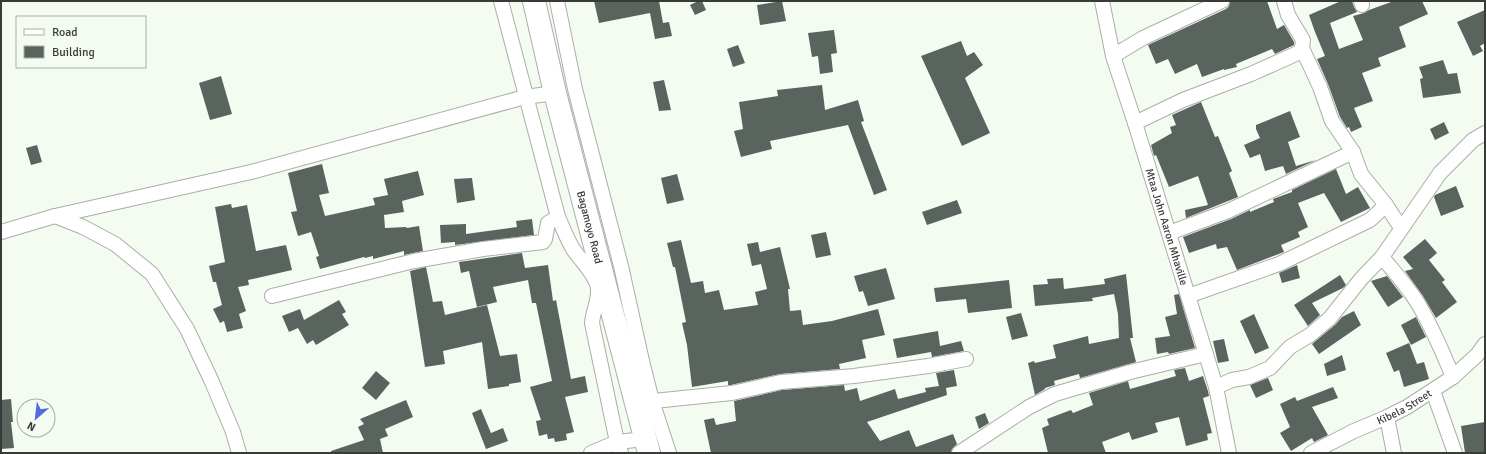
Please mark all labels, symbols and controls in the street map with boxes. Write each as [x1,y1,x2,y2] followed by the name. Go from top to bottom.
[16,16,146,68] legend
[52,25,78,40] text: Road
[52,45,95,60] text: Building
[1143,167,1191,287] street label: Mtaa John Aaron Mhaville
[574,189,606,265] street label: Bagamoyo Road
[1375,386,1434,427] street label: Kibela Street
[16,398,56,438] north arrow
[25,419,38,434] text: N

